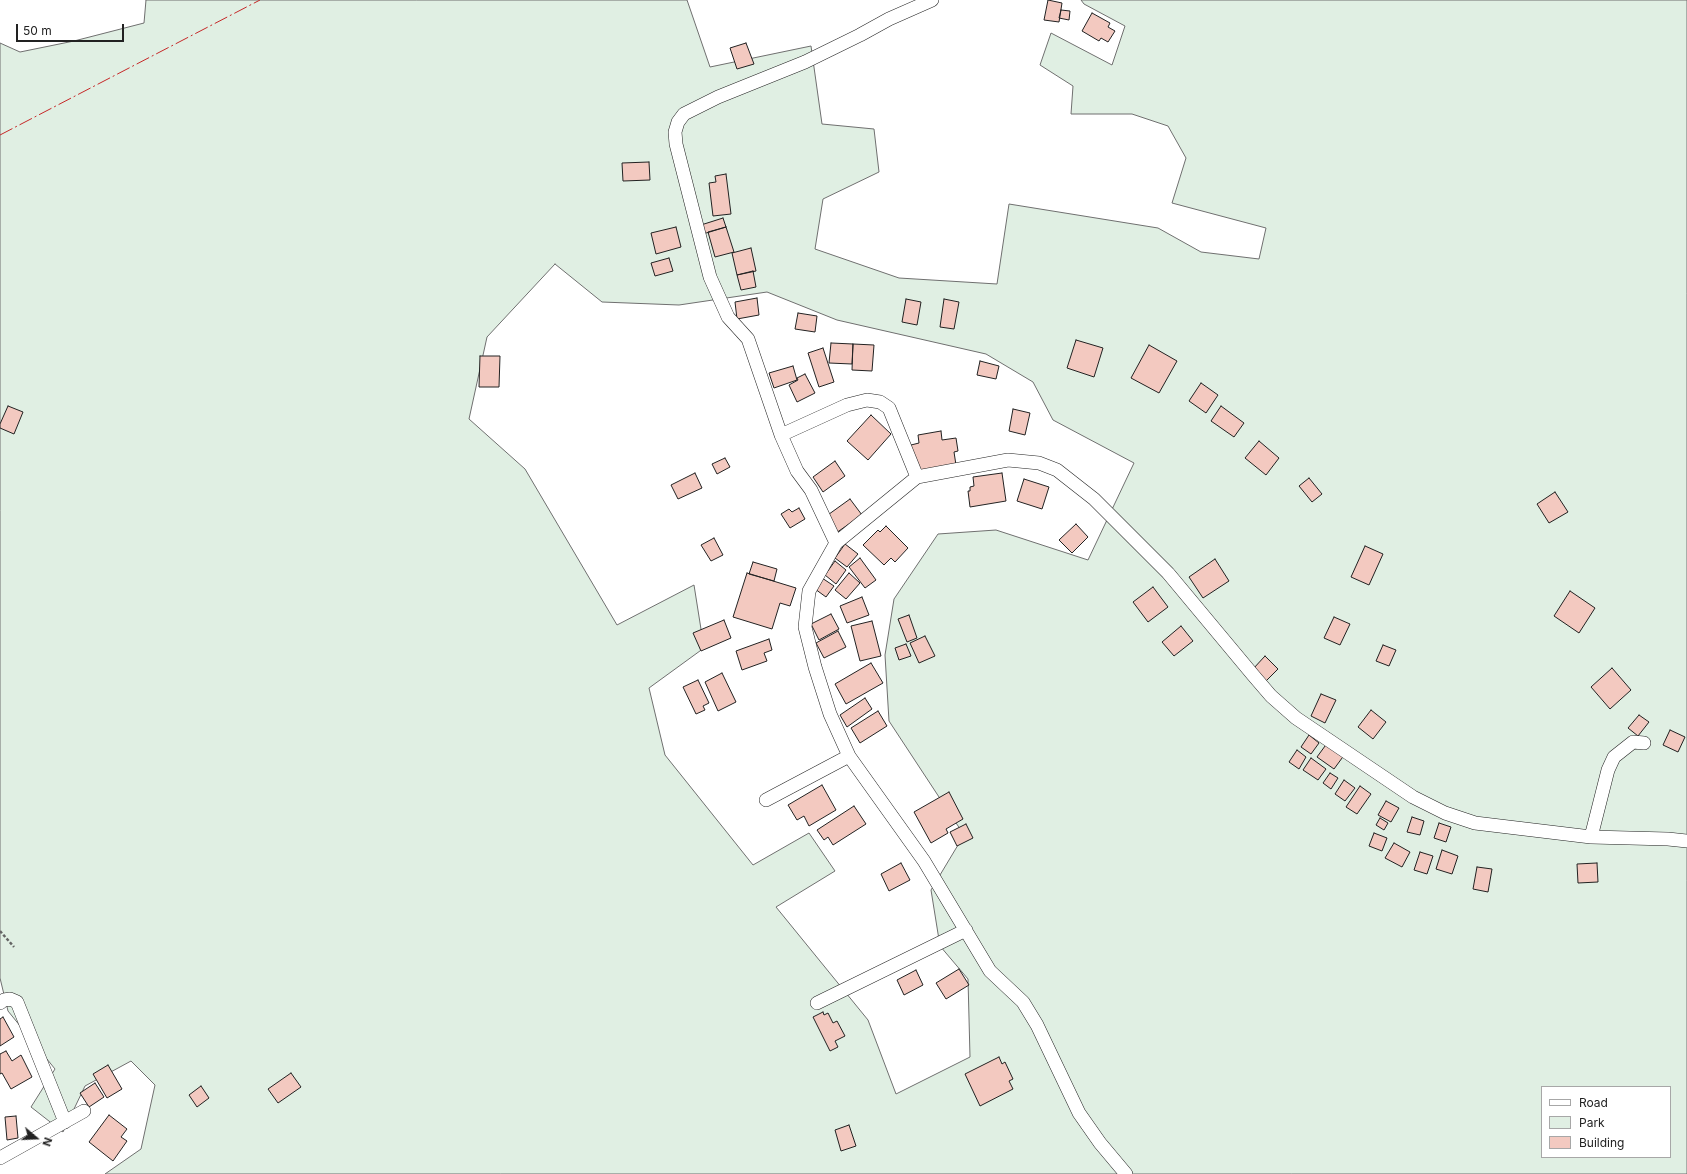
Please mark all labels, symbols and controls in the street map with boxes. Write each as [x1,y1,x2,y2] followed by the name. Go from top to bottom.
[18,16,126,42] scale bar
[23,23,52,38] text: 50 m
[1541,1086,1671,1158] legend
[1579,1095,1608,1110] text: Road
[1579,1115,1605,1130] text: Park
[16,1118,56,1158] north arrow
[1579,1135,1624,1150] text: Building
[39,1136,55,1148] text: N

